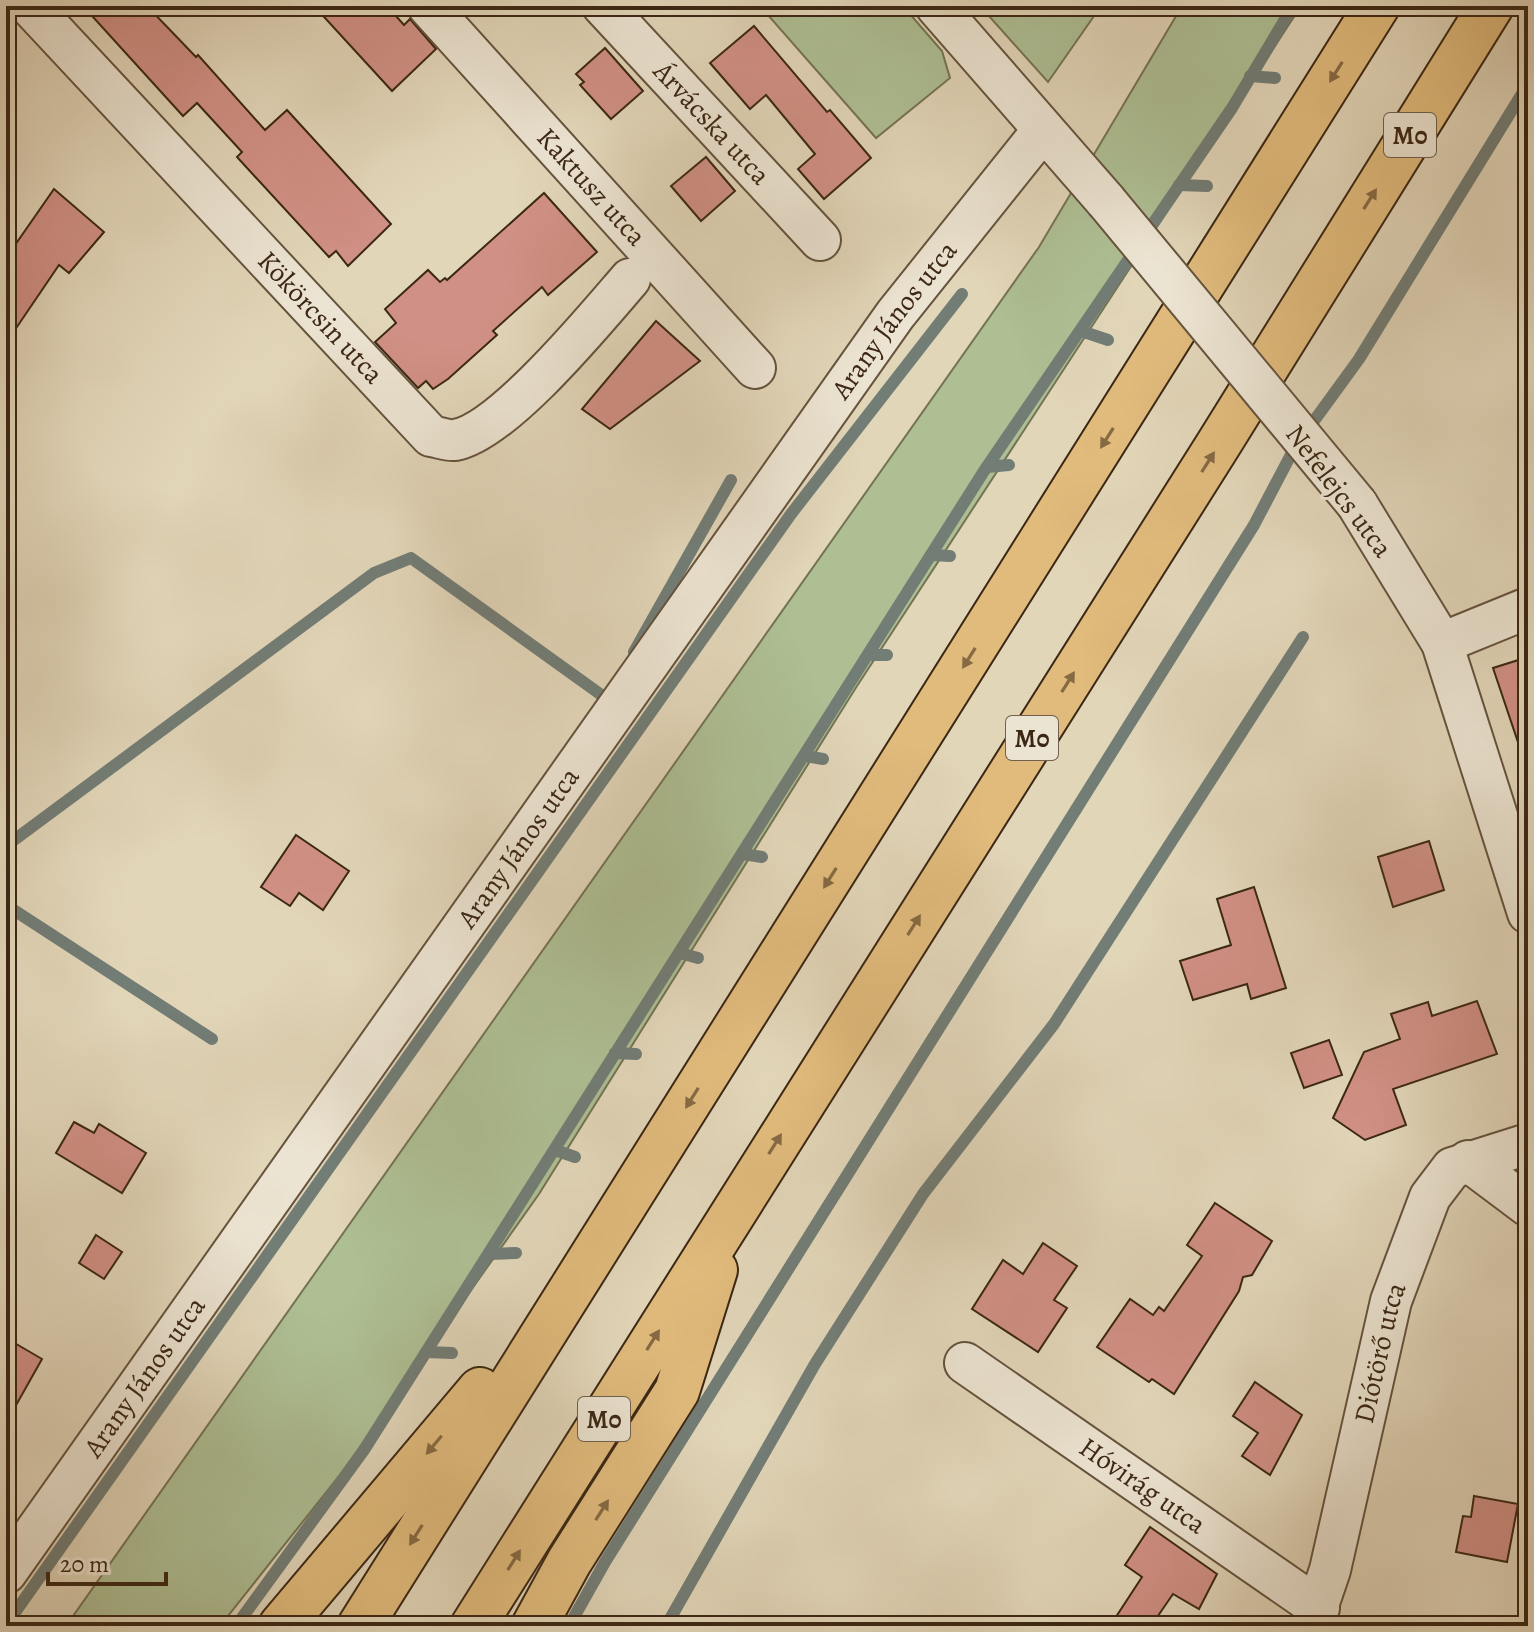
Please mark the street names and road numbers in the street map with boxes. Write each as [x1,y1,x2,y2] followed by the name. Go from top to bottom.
[644,52,779,194] street label: Árvácska utca
[1384,113,1436,157] road number: M0
[528,120,655,255] street label: Kaktusz utca
[822,233,966,407] street label: Arany János utca
[249,243,392,392] street label: Kökörcsin utca
[1276,417,1402,565] street label: Nefelejcs utca
[1006,716,1058,760] road number: M0
[448,760,588,937] street label: Arany János utca
[1345,1277,1415,1427] street label: Diótörő utca
[74,1289,214,1466] street label: Arany János utca
[578,1397,630,1441] road number: M0
[1072,1429,1214,1543] street label: Hóvirág utca

